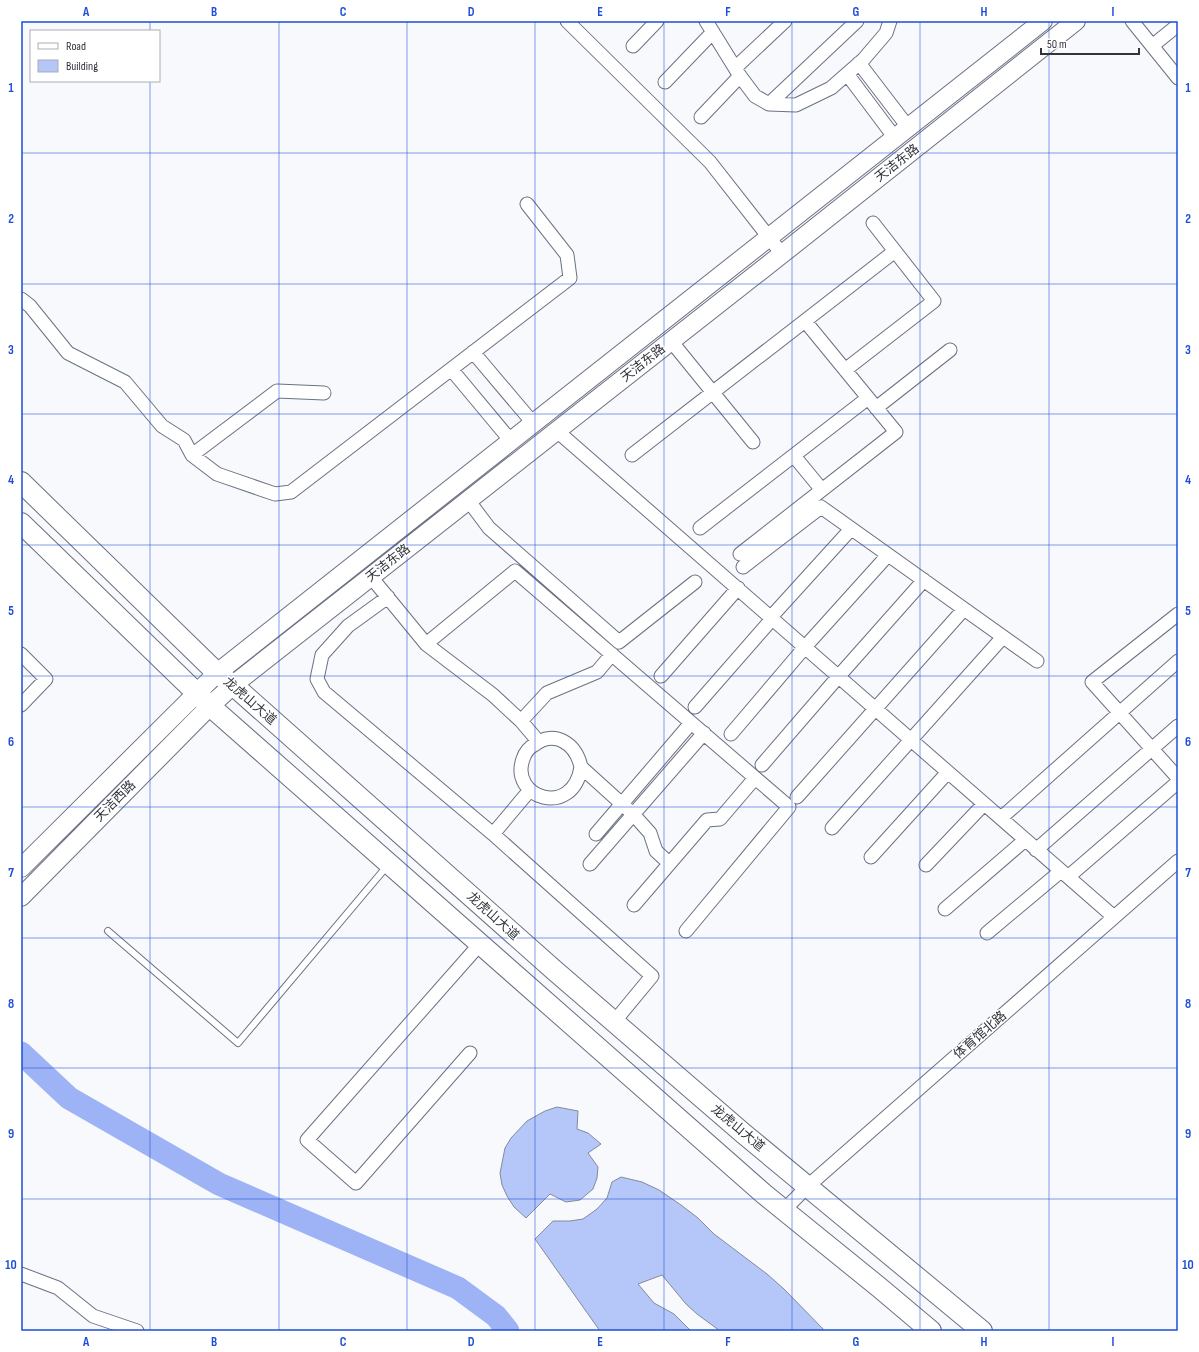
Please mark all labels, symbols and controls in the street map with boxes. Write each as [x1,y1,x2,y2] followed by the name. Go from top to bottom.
[82,4,90,20] text: A
[211,4,217,20] text: B
[340,4,347,20] text: C
[468,4,475,20] text: D
[597,4,603,20] text: E
[725,4,731,20] text: F
[853,4,860,20] text: G
[981,4,988,20] text: H
[1112,4,1115,20] text: I
[30,30,160,82] legend
[1041,30,1139,56] scale bar
[1047,37,1067,52] text: 50 m
[66,39,86,54] text: Road
[66,59,98,74] text: Building
[8,80,14,96] text: 1
[1185,80,1191,96] text: 1
[872,141,922,185] street label: 天洁东路
[8,211,14,227] text: 2
[1185,211,1191,227] text: 2
[618,341,668,385] street label: 天洁东路
[8,342,14,358] text: 3
[1185,342,1191,358] text: 3
[8,472,14,488] text: 4
[1185,472,1191,488] text: 4
[363,541,413,585] street label: 天洁东路
[8,603,14,619] text: 5
[1185,603,1191,619] text: 5
[220,674,280,728] street label: 龙虎山大道
[8,734,14,750] text: 6
[1185,734,1191,750] text: 6
[91,777,139,825] street label: 天洁西路
[8,865,14,881] text: 7
[1185,865,1191,881] text: 7
[463,888,523,944] street label: 龙虎山大道
[8,996,14,1012] text: 8
[1185,996,1191,1012] text: 8
[950,1008,1010,1062] street label: 体育馆北路
[708,1101,768,1155] street label: 龙虎山大道
[8,1126,14,1142] text: 9
[1185,1126,1191,1142] text: 9
[5,1257,17,1273] text: 10
[1182,1257,1194,1273] text: 10
[82,1334,90,1350] text: A
[211,1334,217,1350] text: B
[340,1334,347,1350] text: C
[468,1334,475,1350] text: D
[597,1334,603,1350] text: E
[725,1334,731,1350] text: F
[853,1334,860,1350] text: G
[981,1334,988,1350] text: H
[1112,1334,1115,1350] text: I

